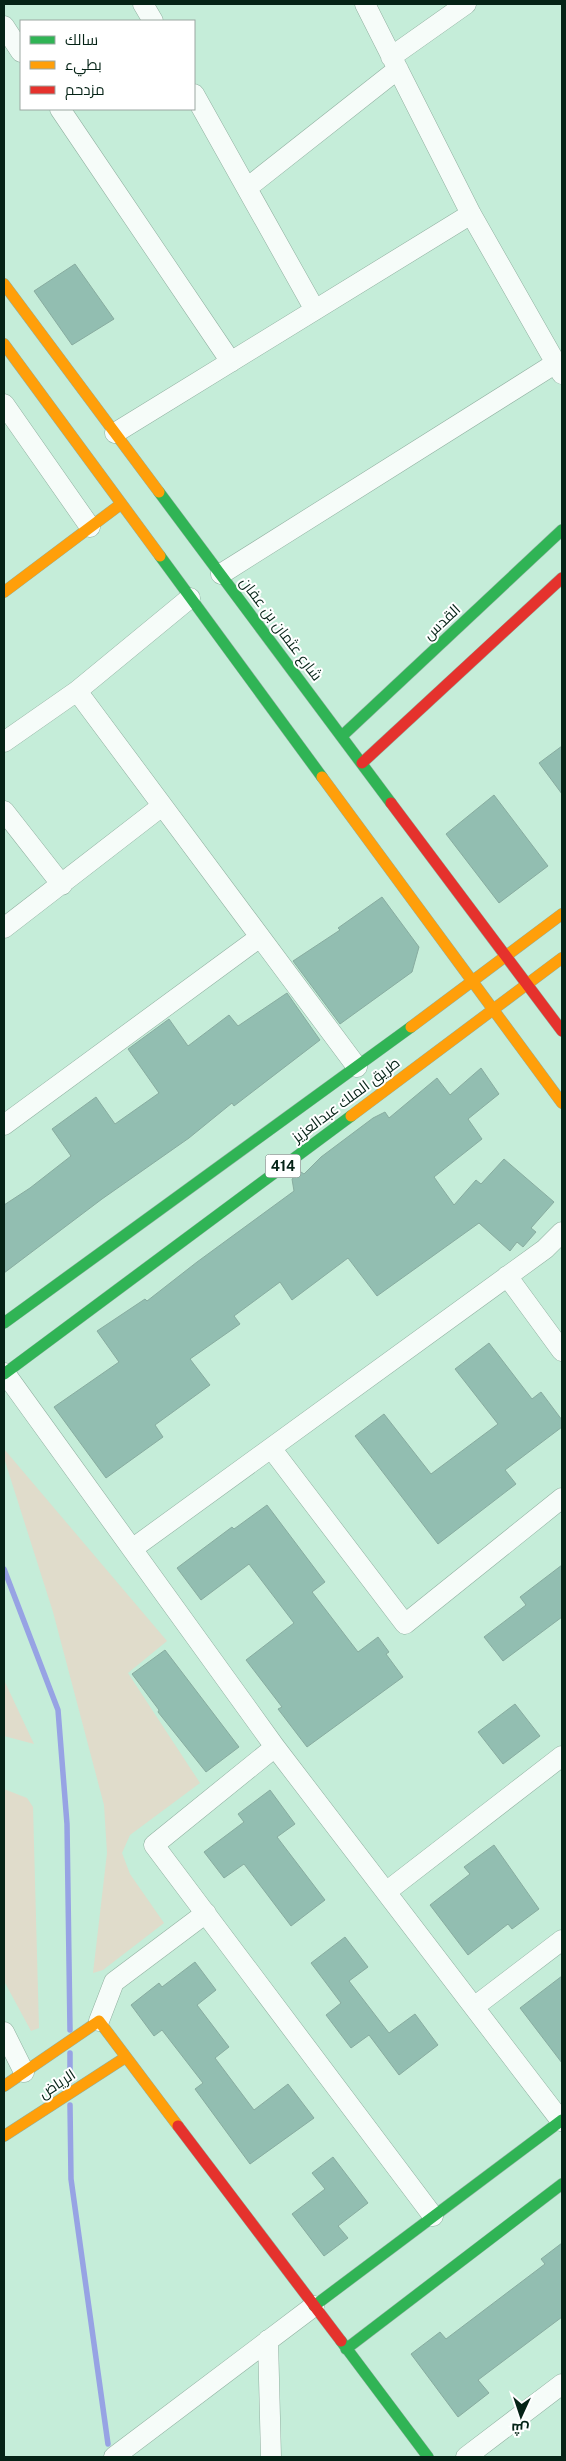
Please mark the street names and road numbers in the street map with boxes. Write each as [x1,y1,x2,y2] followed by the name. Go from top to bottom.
[235,574,326,686] street label: شارع عثمان بن عفان
[420,600,465,644] street label: القدس
[288,1054,404,1148] street label: طريق الملك عبدالعزيز
[266,1154,300,1178] road number: 414
[35,2066,79,2103] street label: الرياض

